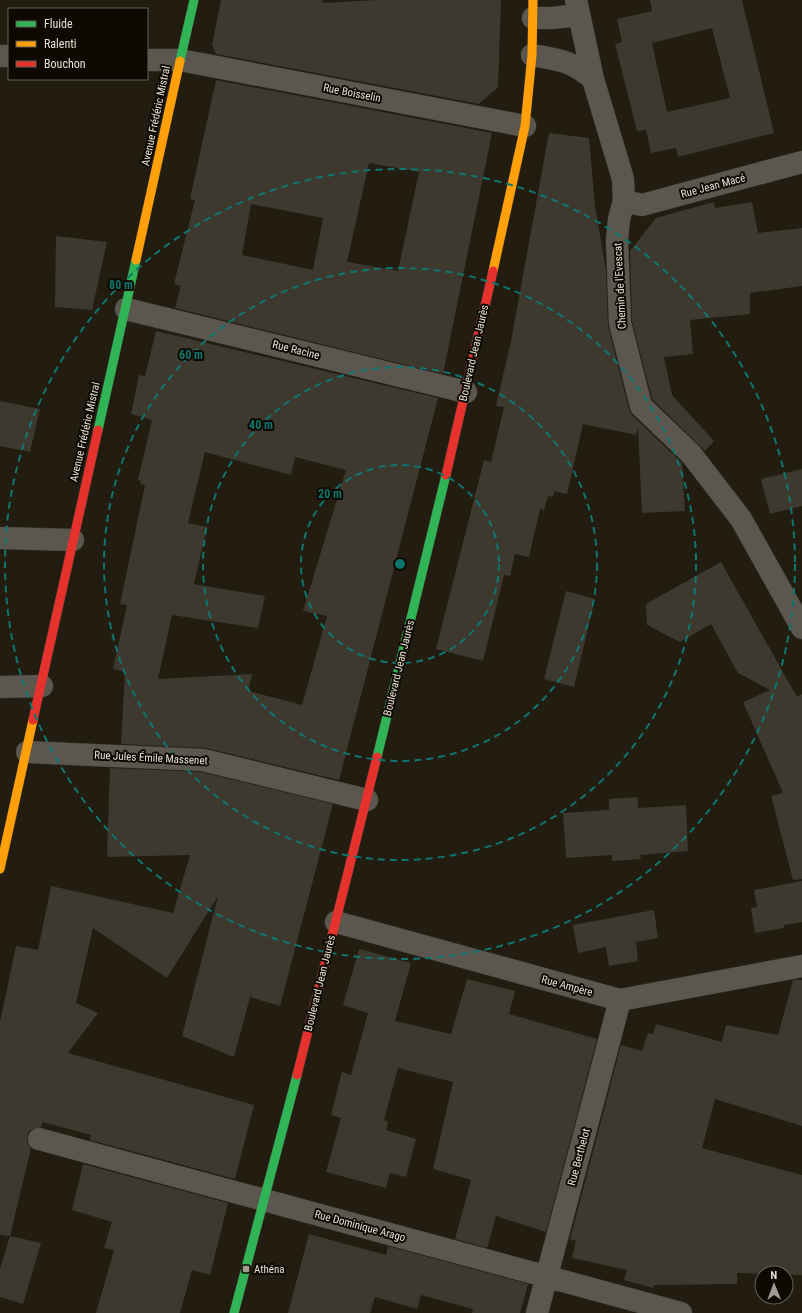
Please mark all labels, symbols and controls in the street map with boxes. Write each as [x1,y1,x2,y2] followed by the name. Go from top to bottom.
[8,8,148,80] legend
[44,17,73,31] text: Fluide
[44,37,77,51] text: Ralenti
[44,57,86,71] text: Bouchon
[139,65,173,167] street label: Avenue Frédéric Mistral
[322,81,382,105] street label: Rue Boisselin
[679,171,747,201] street label: Rue Jean Macé
[611,242,629,330] street label: Chemin de l'Evescat
[109,278,133,292] text: 80 m
[457,304,491,402] street label: Boulevard Jean Jaurès
[271,338,321,362] street label: Rue Racine
[179,348,203,362] text: 60 m
[67,381,103,483] street label: Avenue Frédéric Mistral
[249,418,273,432] text: 40 m
[318,487,342,501] text: 20 m
[393,557,407,571] centre of rings
[381,619,417,717] street label: Boulevard Jean Jaurès
[94,749,208,767] street label: Rue Jules Émile Massenet
[302,934,338,1032] street label: Boulevard Jean Jaurès
[540,973,594,999] street label: Rue Ampère
[565,1127,593,1187] street label: Rue Berthelot
[313,1208,407,1245] street label: Rue Dominique Arago
[254,1263,285,1276] place label: Athéna
[241,1264,251,1274] marker: Athéna
[754,1265,794,1305] north arrow
[770,1269,778,1282] text: N

